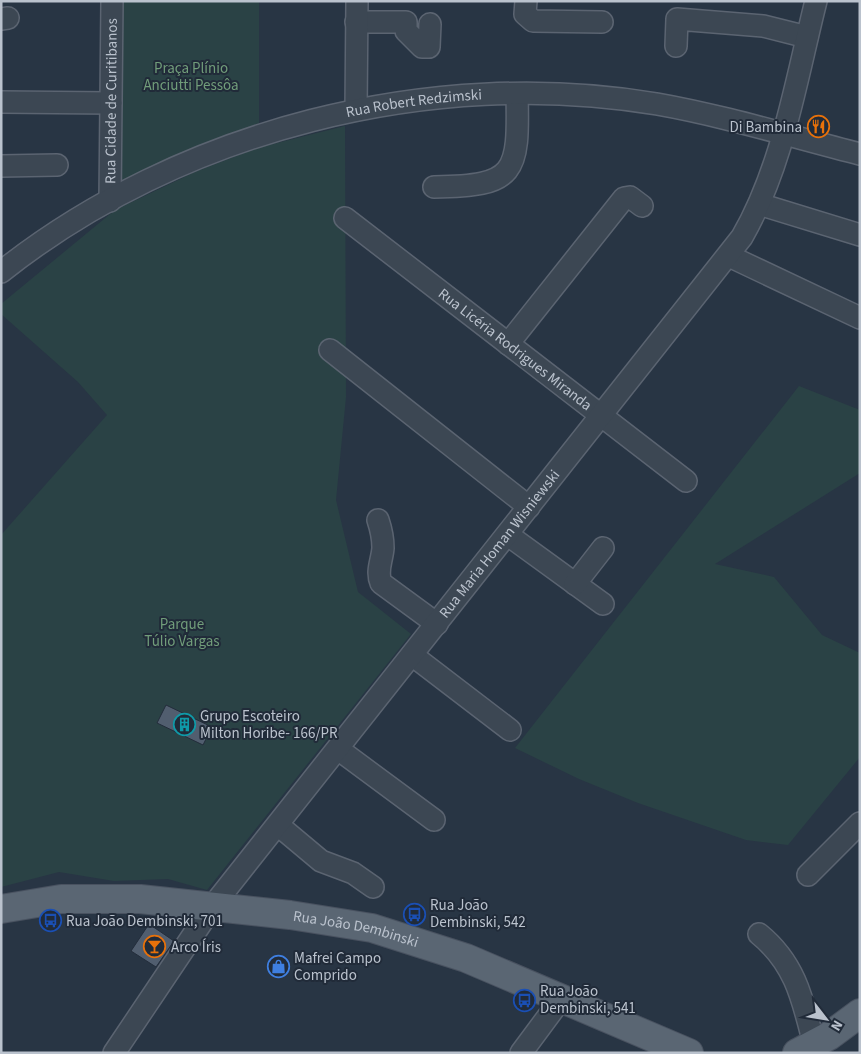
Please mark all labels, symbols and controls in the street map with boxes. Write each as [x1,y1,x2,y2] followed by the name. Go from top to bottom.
[100,18,122,184] street label: Rua Cidade de Curitibanos
[143,58,239,96] park label: Praça Plínio Anciutti Pessôa
[344,84,482,123] street label: Rua Robert Redzimski
[806,115,830,139] restaurant icon: Di Bambina
[730,117,802,138] place label: Di Bambina
[434,283,597,415] street label: Rua Licéria Rodrigues Miranda
[434,465,565,622] street label: Rua Maria Homan Wisniewski
[144,614,220,652] park label: Parque Túlio Vargas
[200,706,338,744] place label: Grupo Escoteiro Milton Horibe- 166/PR
[172,713,196,737] building icon: Grupo Escoteiro Milton Horibe- 166/PR
[430,895,526,933] place label: Rua João Dembinski, 542
[402,902,426,926] bus stop icon: Rua João Dembinski, 542
[292,905,421,953] street label: Rua João Dembinski
[38,909,62,933] bus stop icon: Rua João Dembinski, 701
[66,911,223,932] place label: Rua João Dembinski, 701
[143,935,167,959] bar icon: Arco Íris
[171,937,221,958] place label: Arco Íris
[294,948,381,986] place label: Mafrei Campo Comprido
[266,955,290,979] shop icon: Mafrei Campo Comprido
[540,981,636,1019] place label: Rua João Dembinski, 541
[512,988,536,1012] bus stop icon: Rua João Dembinski, 541
[801,994,851,1044] north arrow
[825,1016,847,1034] text: N

